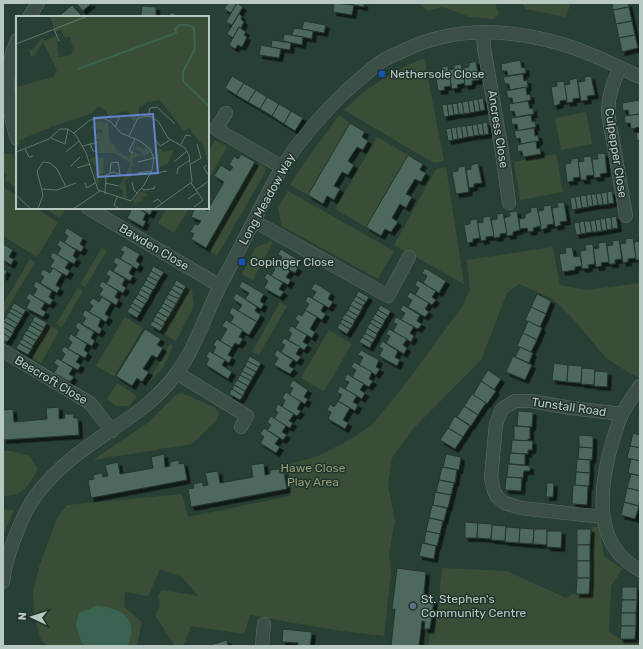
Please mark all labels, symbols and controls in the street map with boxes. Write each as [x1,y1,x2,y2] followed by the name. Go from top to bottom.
[16,16,209,209] inset map
[390,67,485,81] place label: Nethersole Close
[377,69,387,79] marker: Nethersole Close
[485,89,511,169] street label: Ancress Close
[602,107,630,199] street label: Culpepper Close
[236,151,298,247] street label: Long Meadow Way
[117,221,192,273] street label: Bawden Close
[250,255,334,269] place label: Copinger Close
[237,257,247,267] marker: Copinger Close
[12,353,90,407] street label: Beecroft Close
[531,395,607,419] street label: Tunstall Road
[281,461,346,489] park label: Hawe Close Play Area
[421,592,527,620] place label: St. Stephen's Community Centre
[12,597,52,637] north arrow
[408,601,418,611] marker: St. Stephen's Community Centre
[16,612,29,621] text: N

